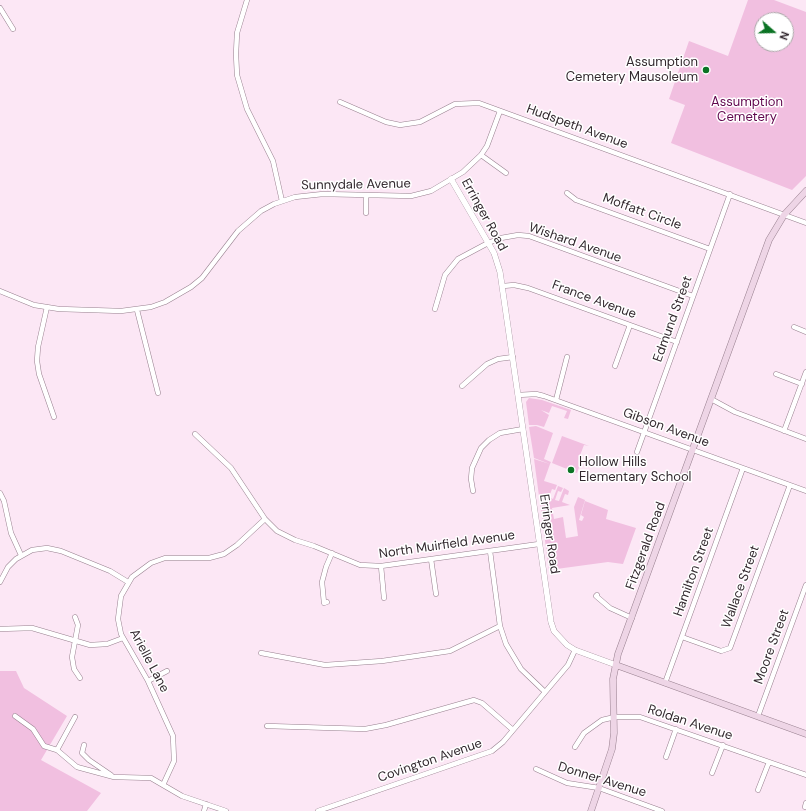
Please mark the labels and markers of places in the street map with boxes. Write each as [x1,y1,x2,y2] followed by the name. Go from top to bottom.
[566,55,698,86] place label: Assumption Cemetery Mausoleum
[701,65,711,75] marker: Assumption Cemetery Mausoleum
[579,455,691,486] place label: Hollow Hills Elementary School
[566,465,576,475] marker: Hollow Hills Elementary School

